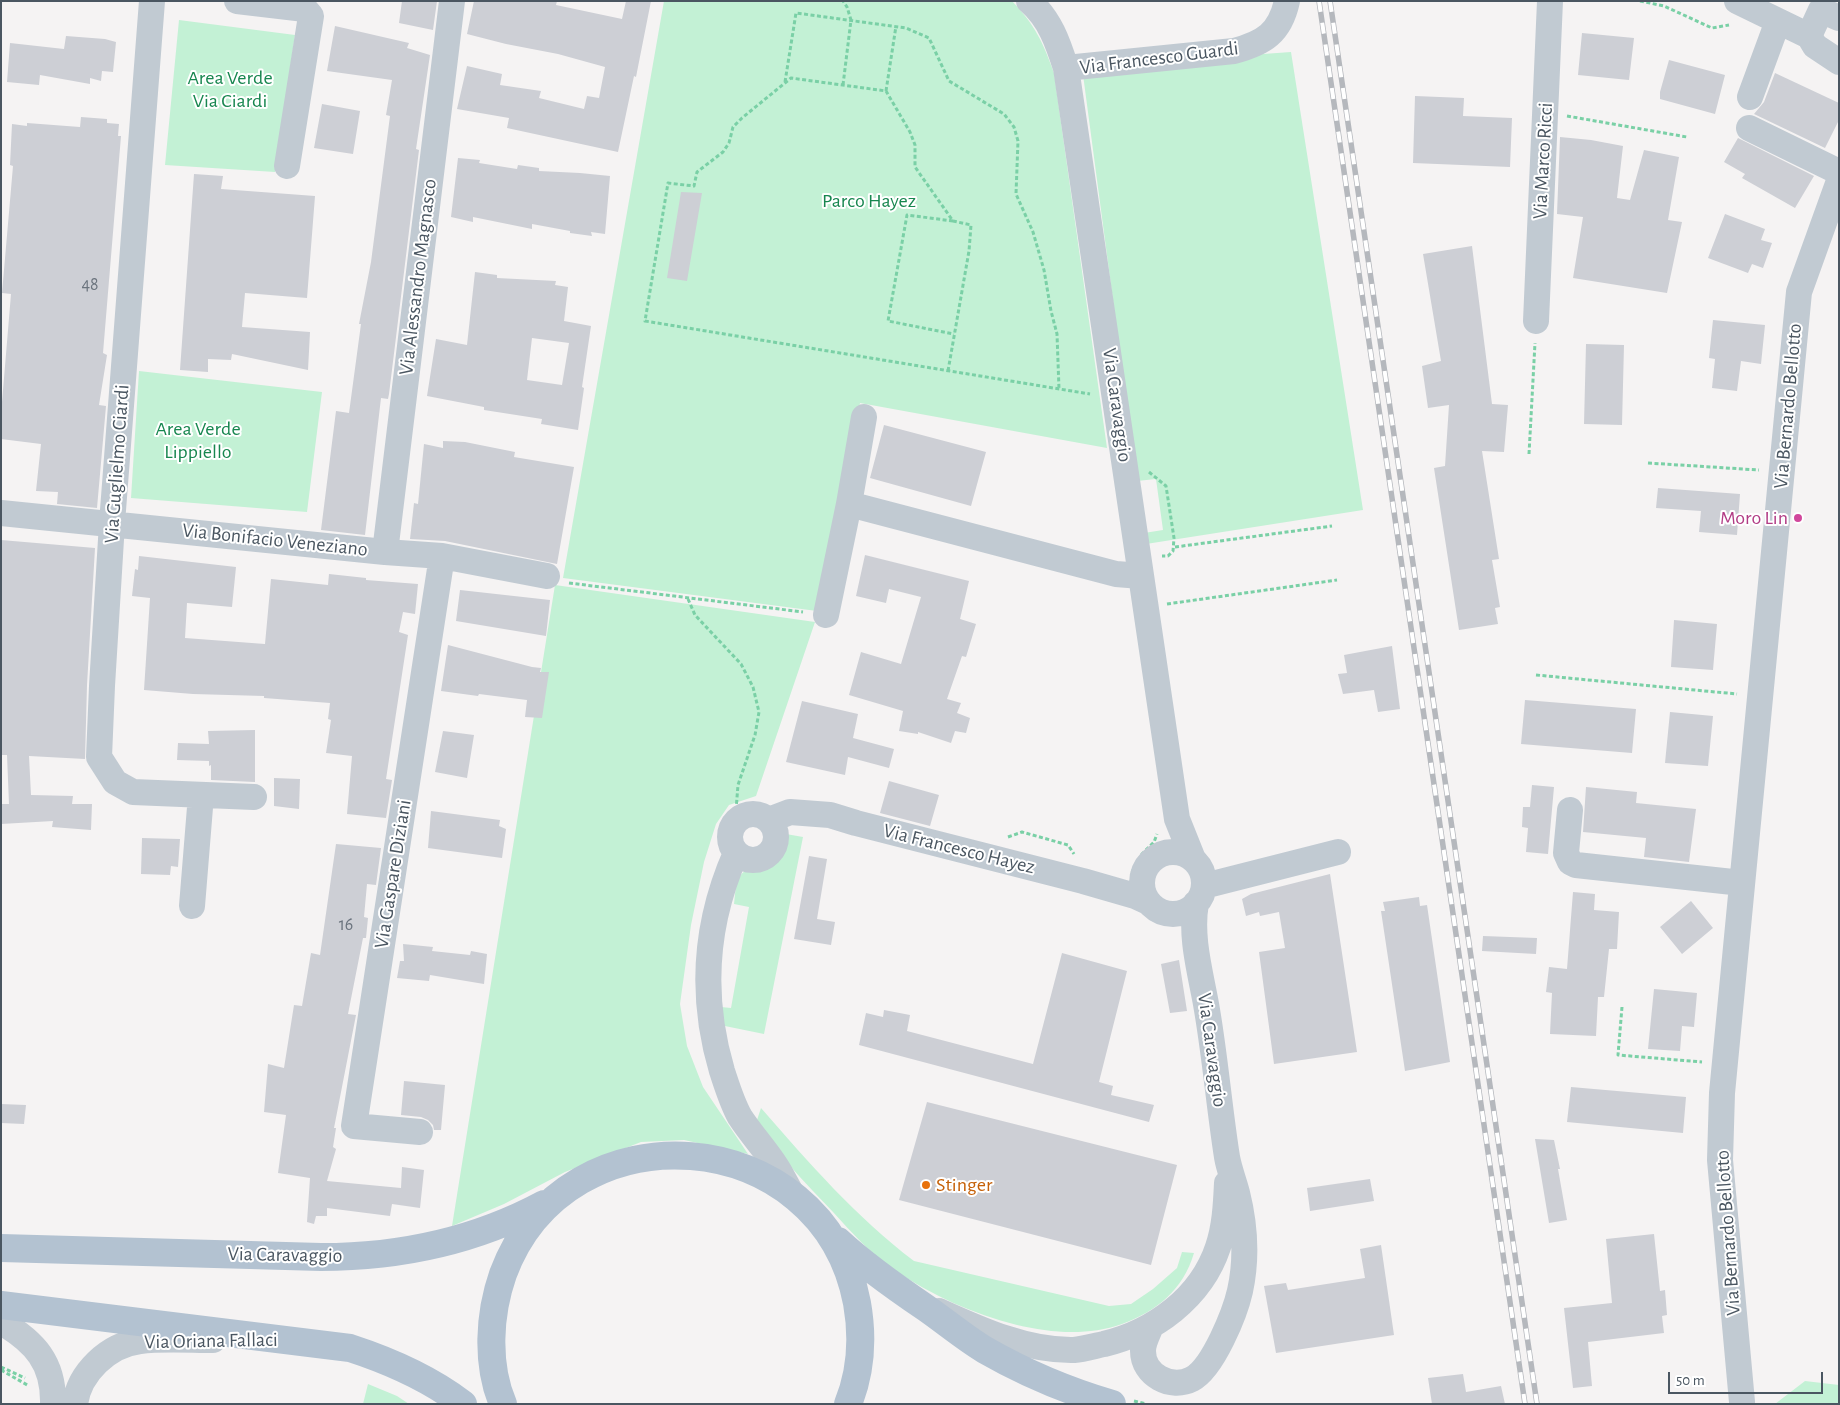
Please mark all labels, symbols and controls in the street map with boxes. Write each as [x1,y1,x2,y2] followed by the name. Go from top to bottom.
[1078,36,1240,80] street label: Via Francesco Guardi
[187,66,273,113] park label: Area Verde Via Ciardi
[1528,102,1558,220] street label: Via Marco Ricci
[394,178,442,376] street label: Via Alessandro Magnasco
[822,189,916,213] park label: Parco Hayez
[81,274,99,296] house number: 48
[1769,322,1807,490] street label: Via Bernardo Bellotto
[1097,346,1137,464] street label: Via Caravaggio
[99,384,135,544] street label: Via Guglielmo Ciardi
[155,417,241,464] park label: Area Verde Lippiello
[1720,506,1788,530] place label: Moro Lin
[1792,512,1804,524] marker: Moro Lin
[181,518,369,562] street label: Via Bonifacio Veneziano
[369,798,417,950] street label: Via Gaspare Diziani
[881,819,1037,879] street label: Via Francesco Hayez
[339,914,353,936] house number: 16
[1192,991,1232,1109] street label: Via Caravaggio
[1710,1149,1746,1317] street label: Via Bernardo Bellotto
[936,1173,992,1197] place label: Stinger
[920,1179,932,1191] marker: Stinger
[227,1242,343,1268] street label: Via Caravaggio
[144,1328,278,1354] street label: Via Oriana Fallaci
[1670,1362,1825,1394] scale bar
[1676,1373,1705,1388] text: 50 m

